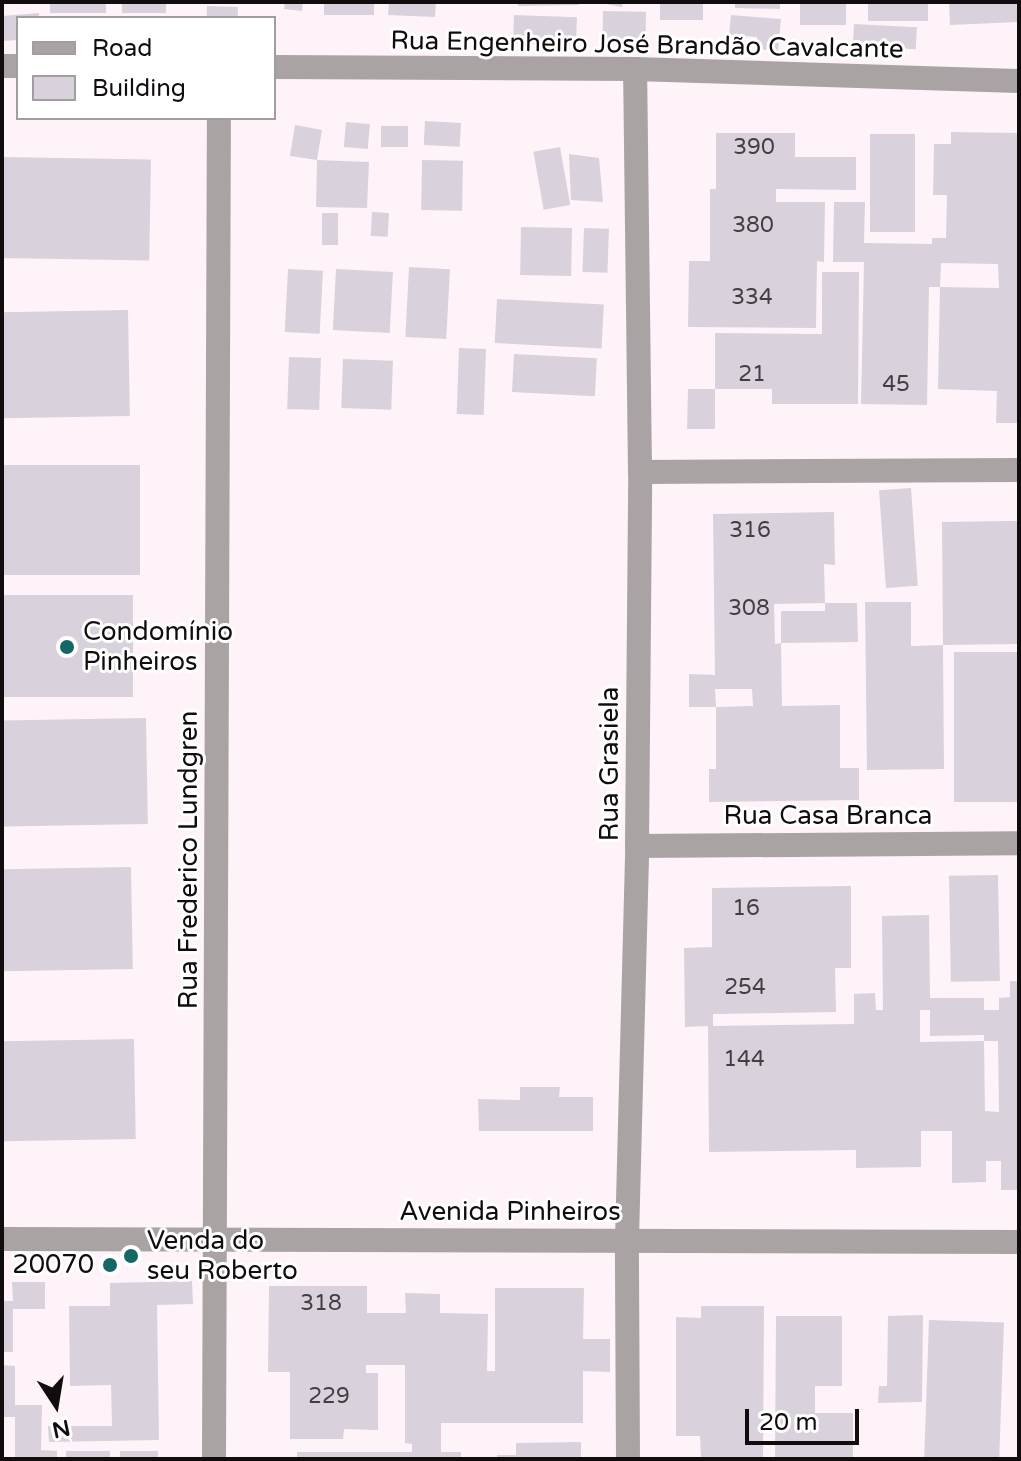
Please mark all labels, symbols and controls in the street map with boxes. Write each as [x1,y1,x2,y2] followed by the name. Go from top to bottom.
[16,16,276,120] legend
[390,25,904,65] street label: Rua Engenheiro José Brandão Cavalcante
[92,34,152,63] text: Road
[92,74,186,103] text: Building
[733,135,775,161] house number: 390
[732,213,774,239] house number: 380
[731,285,773,311] house number: 334
[738,362,766,388] house number: 21
[882,372,910,398] house number: 45
[729,518,771,544] house number: 316
[728,596,770,622] house number: 308
[83,616,233,678] place label: Condomínio Pinheiros
[58,638,76,656] marker: Condomínio Pinheiros
[594,687,626,841] street label: Rua Grasiela
[173,711,205,1009] street label: Rua Frederico Lundgren
[724,800,932,832] street label: Rua Casa Branca
[732,896,760,922] house number: 16
[724,975,766,1001] house number: 254
[723,1047,765,1073] house number: 144
[399,1196,621,1228] street label: Avenida Pinheiros
[147,1225,298,1286] place label: Venda do seu Roberto
[122,1247,140,1265] marker: Venda do seu Roberto
[12,1249,94,1281] place label: 20070
[101,1256,119,1274] marker: 20070
[300,1291,342,1317] house number: 318
[16,1365,96,1445] north arrow
[308,1384,350,1410] house number: 229
[749,1393,863,1443] scale bar
[759,1408,817,1437] text: 20 m
[50,1414,72,1443] text: N

